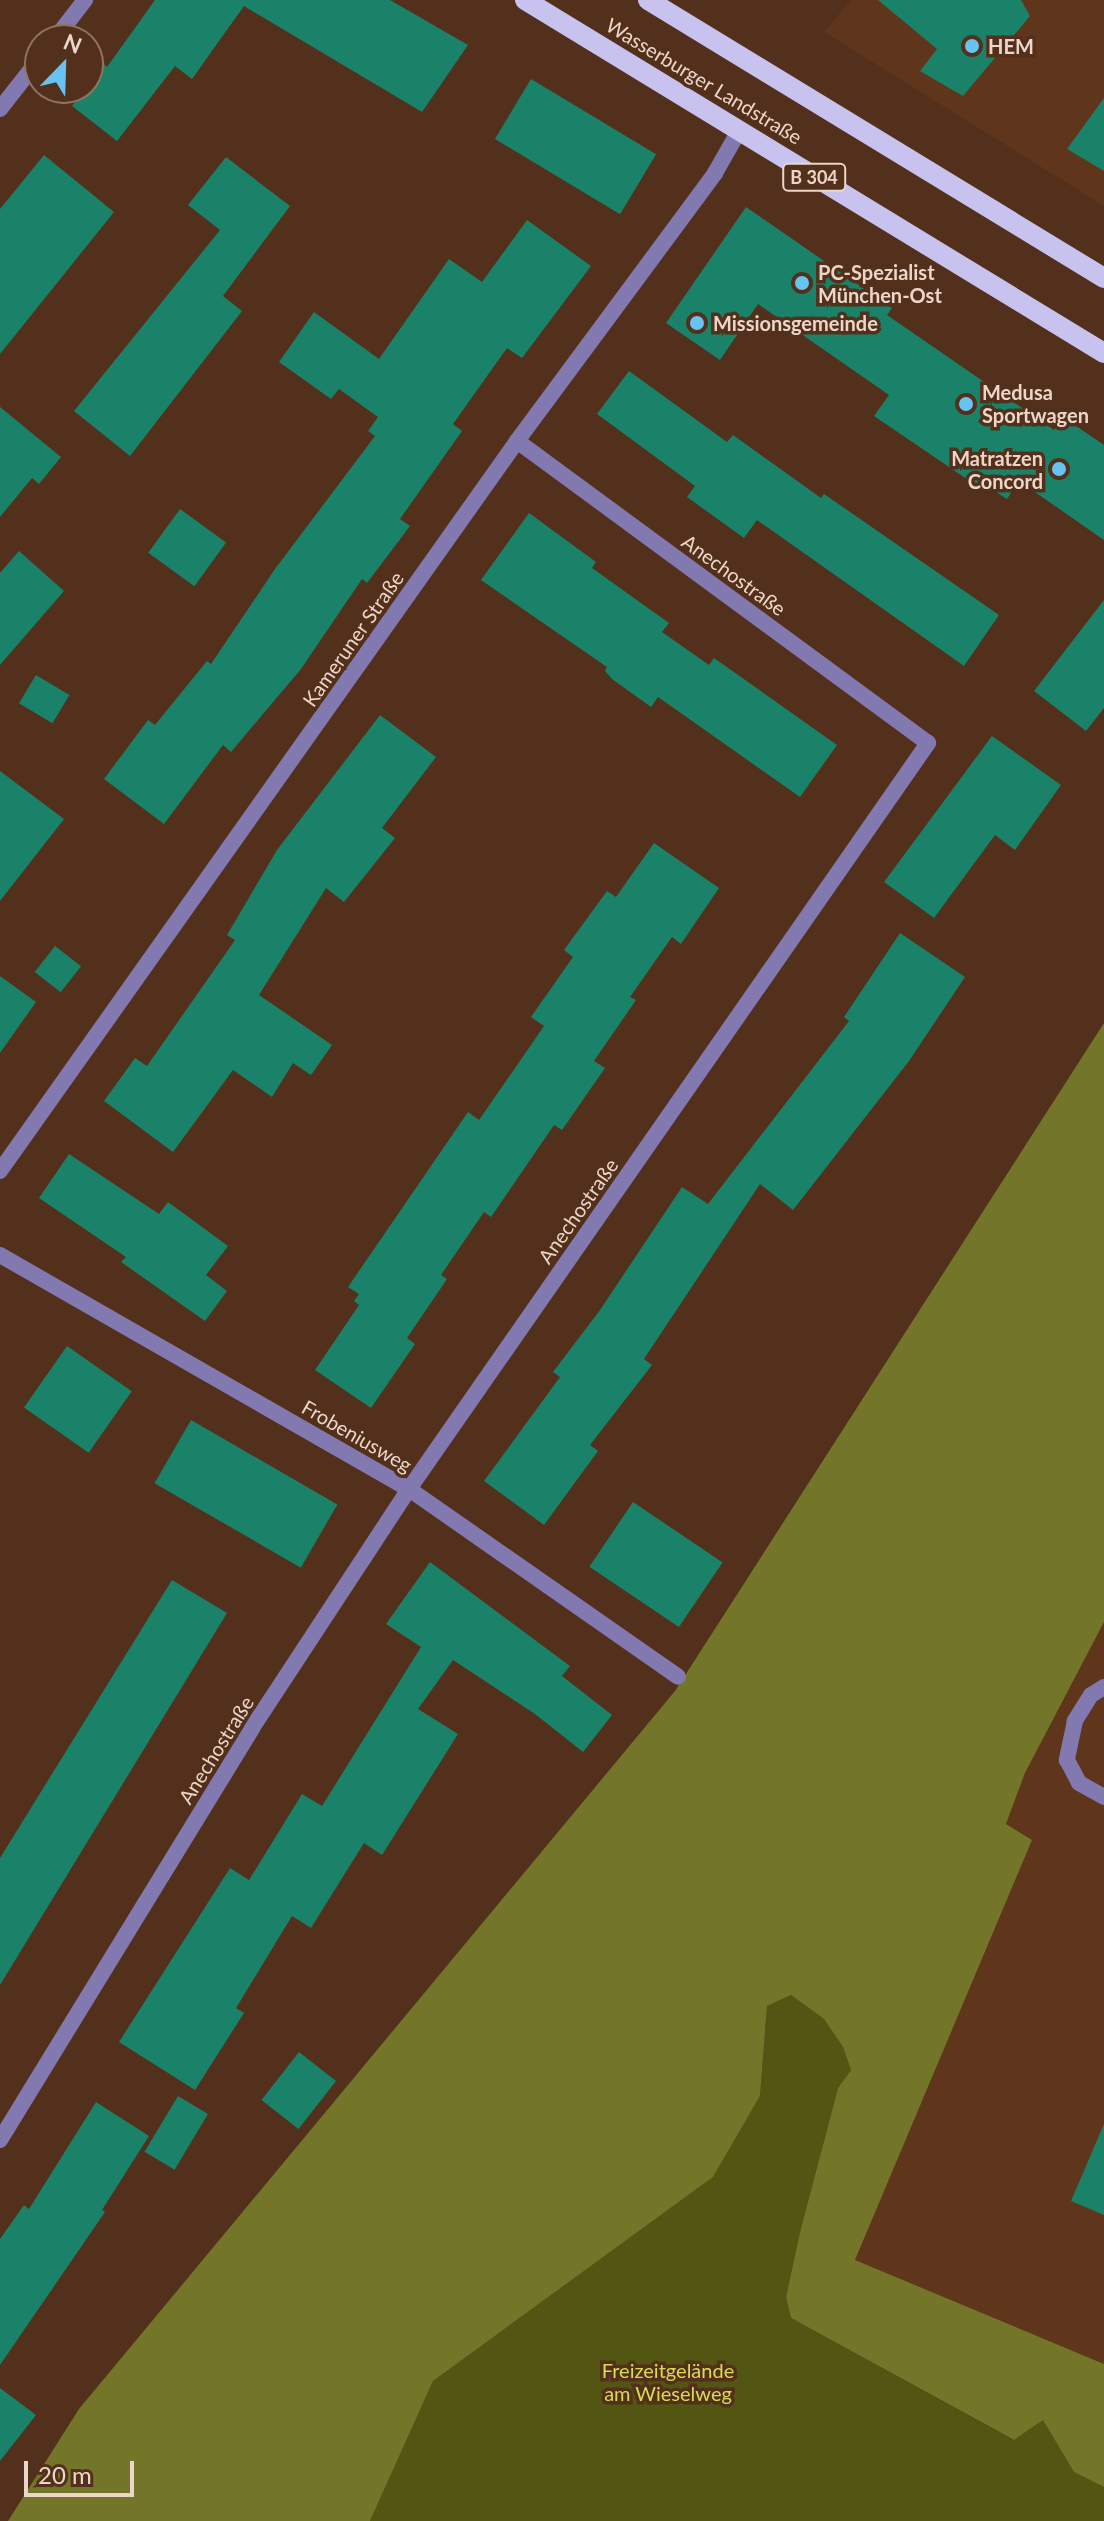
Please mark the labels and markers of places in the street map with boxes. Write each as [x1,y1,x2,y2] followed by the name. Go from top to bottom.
[988,34,1034,58] place label: HEM
[963,37,981,55] marker: HEM
[818,260,942,307] place label: PC-Spezialist München-Ost
[793,274,811,292] marker: PC-Spezialist München-Ost
[713,311,878,335] place label: Missionsgemeinde
[688,314,706,332] marker: Missionsgemeinde
[982,380,1089,427] place label: Medusa Sportwagen
[957,395,975,413] marker: Medusa Sportwagen
[951,446,1043,493] place label: Matratzen Concord
[1050,460,1068,478] marker: Matratzen Concord

